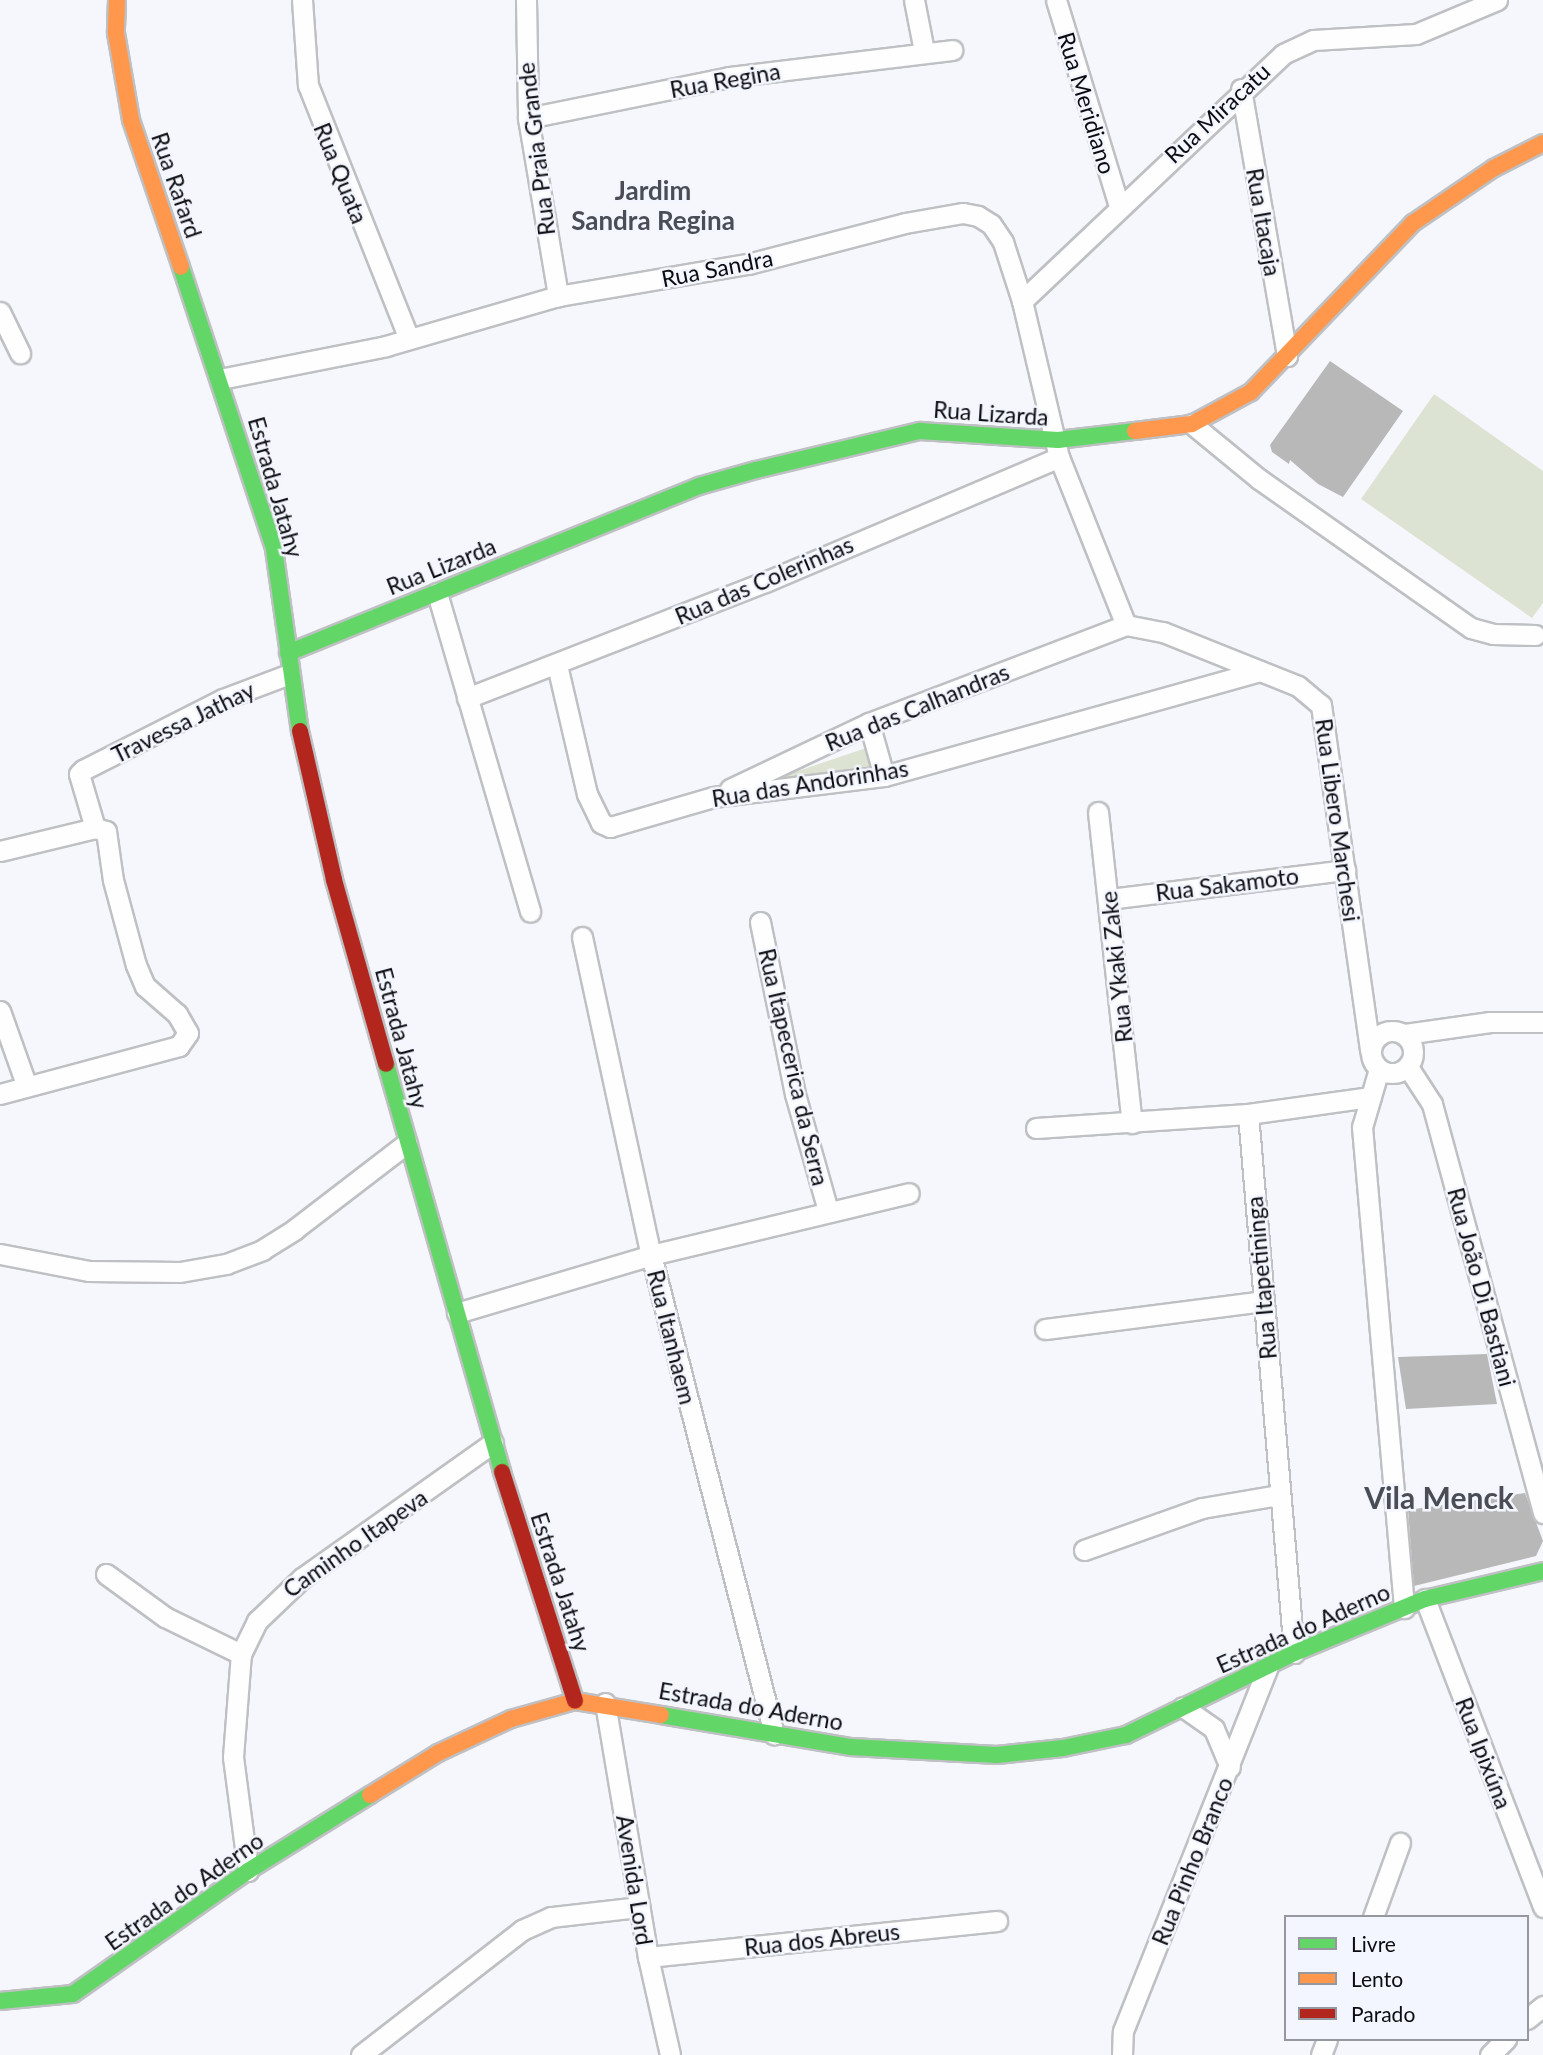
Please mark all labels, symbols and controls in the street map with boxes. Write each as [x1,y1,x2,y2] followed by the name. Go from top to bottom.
[1052,29,1122,177] street label: Rua Meridiano
[668,57,782,103] street label: Rua Regina
[1159,57,1275,169] street label: Rua Miracatu
[512,61,560,237] street label: Rua Praia Grande
[308,119,374,227] street label: Rua Quata
[146,129,208,241] street label: Rua Rafard
[1241,166,1287,278] street label: Rua Itacaja
[571,175,735,236] district label: Jardim Sandra Regina
[659,244,775,292] street label: Rua Sandra
[932,395,1050,431] street label: Rua Lizarda
[243,413,309,561] street label: Estrada Jatahy
[671,530,857,630] street label: Rua das Colerinhas
[382,532,500,600] street label: Rua Lizarda
[821,657,1013,757] street label: Rua das Calhandras
[107,675,259,769] street label: Travessa Jathay
[1310,717,1366,923] street label: Rua Libero Marchesi
[709,754,911,812] street label: Rua das Andorinhas
[1154,862,1300,906] street label: Rua Sakamoto
[1094,890,1138,1044] street label: Rua Ykaki Zake
[753,946,835,1188] street label: Rua Itapecerica da Serra
[370,964,434,1112] street label: Estrada Jatahy
[1442,1184,1522,1390] street label: Rua João Di Bastiani
[1240,1195,1282,1361] street label: Rua Itapetininga
[642,1267,702,1407] street label: Rua Itanhaem
[1364,1479,1514,1515] district label: Vila Menck
[278,1483,432,1603] street label: Caminho Itapeva
[525,1508,597,1656] street label: Estrada Jatahy
[1212,1577,1394,1679] street label: Estrada do Aderno
[656,1676,846,1736] street label: Estrada do Aderno
[1450,1693,1518,1813] street label: Rua Ipixúna
[1146,1773,1238,1949] street label: Rua Pinho Branco
[611,1813,659,1947] street label: Avenida Lord
[99,1826,269,1956] street label: Estrada do Aderno
[1284,1915,1529,2041] legend
[742,1917,902,1961] street label: Rua dos Abreus
[1351,1931,1396,1956] text: Livre
[1351,1966,1403,1991] text: Lento
[1351,2001,1415,2026] text: Parado

